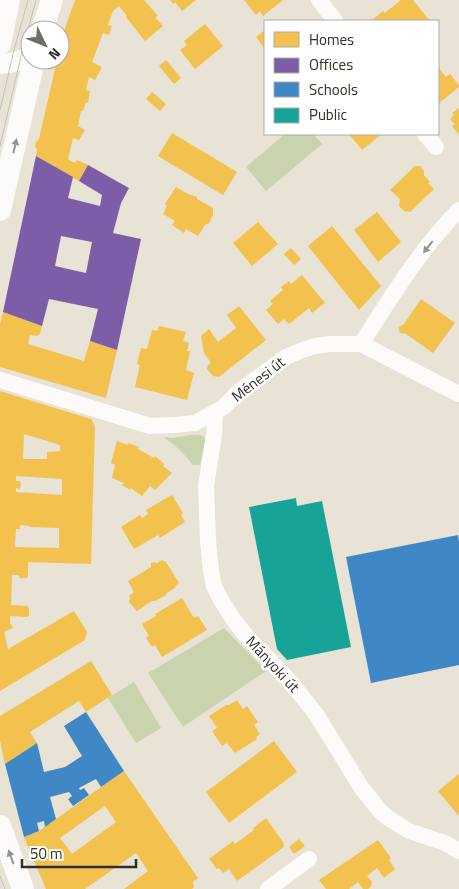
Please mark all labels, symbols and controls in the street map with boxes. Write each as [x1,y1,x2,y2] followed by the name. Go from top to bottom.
[20,20,70,70] north arrow
[264,20,439,135] legend
[309,28,354,51] text: Homes
[44,43,66,65] text: N
[309,53,353,76] text: Offices
[309,78,358,101] text: Schools
[309,103,347,126] text: Public
[11,138,19,153] one-way arrow
[423,240,433,254] one-way arrow
[226,350,290,407] street label: Ménesi út
[241,631,306,698] street label: Mányoki út
[22,836,136,868] scale bar
[30,842,63,865] text: 50 m
[7,850,14,865] one-way arrow

